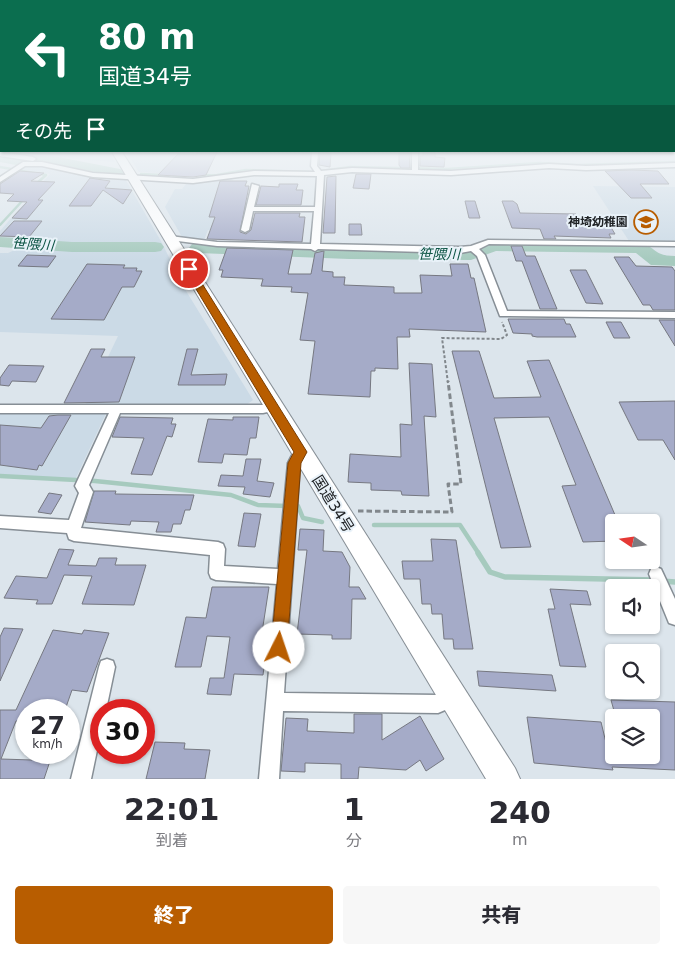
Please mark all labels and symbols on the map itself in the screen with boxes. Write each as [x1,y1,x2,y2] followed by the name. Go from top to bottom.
[633,209,659,235] school or university icon: 神埼幼稚園
[568,215,628,229] place label: 神埼幼稚園
[11,235,57,254] water label: 笹隈川
[418,246,462,262] water label: 笹隈川
[168,248,210,290] pin
[308,472,358,536] street label: 国道34号
[605,514,660,569] north arrow
[252,621,304,673] position arrow
[90,699,155,764] speed limit sign: 30

